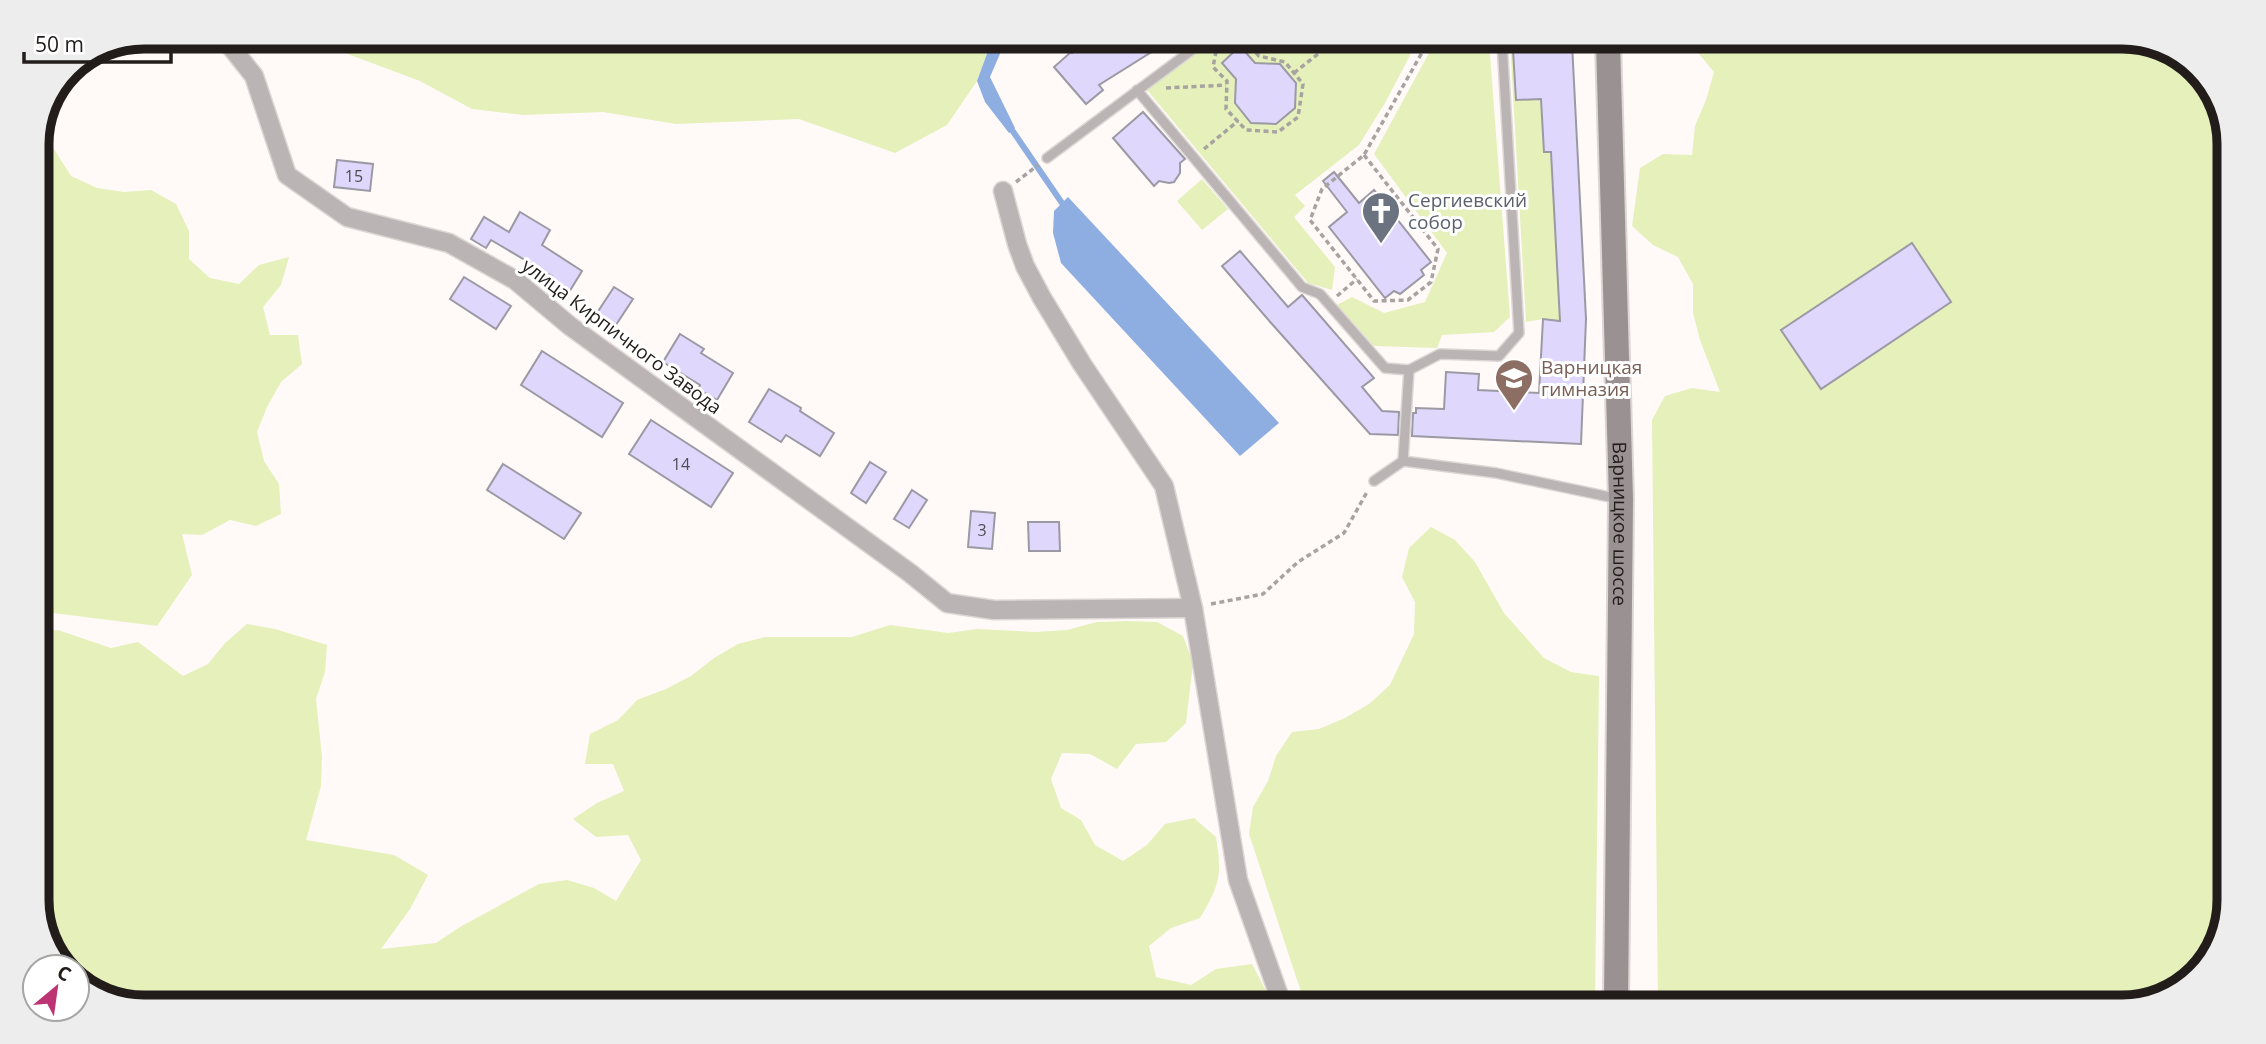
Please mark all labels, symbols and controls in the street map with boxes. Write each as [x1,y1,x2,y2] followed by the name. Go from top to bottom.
[24,21,172,65] scale bar
[35,30,84,58] text: 50 m
[345,165,363,187] house number: 15
[1408,187,1527,235] place label: Сергиевский собор
[1360,190,1402,245] church icon: Сергиевский собор
[517,252,727,420] street label: улица Кирпичного Завода
[1541,354,1642,402] place label: Варницкая гимназия
[1493,357,1535,412] school or university icon: Варницкая гимназия
[1606,441,1634,606] street label: Варницкое шоссе
[672,453,690,475] house number: 14
[977,519,987,541] house number: 3
[21,953,91,1023] north arrow
[53,959,76,987] text: С

